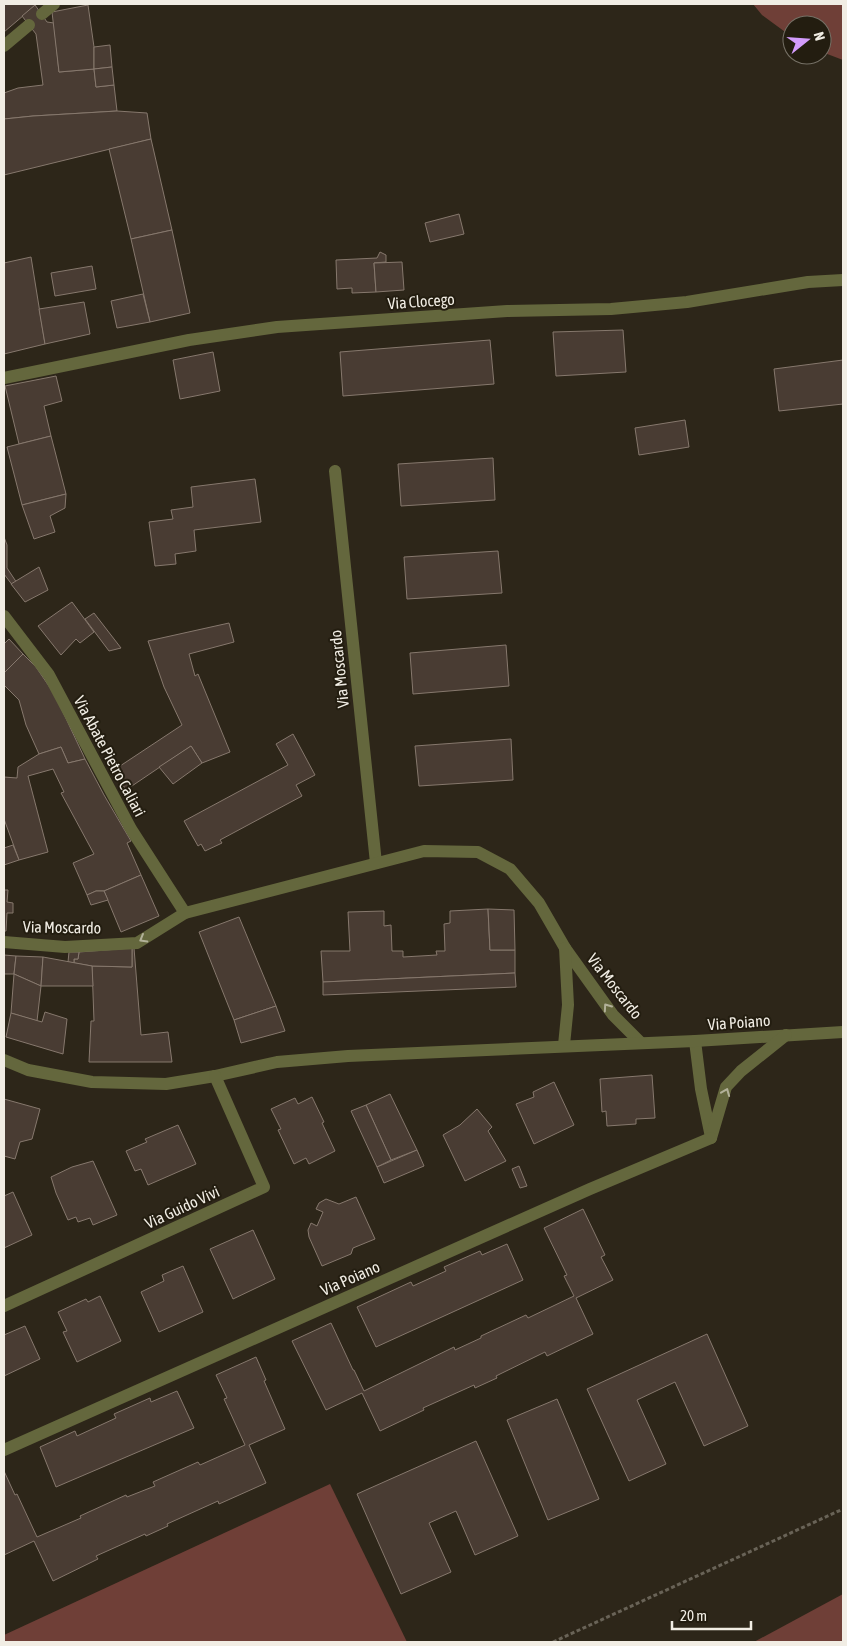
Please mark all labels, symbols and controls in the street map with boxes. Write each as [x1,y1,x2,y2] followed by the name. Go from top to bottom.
[782,15,832,65] north arrow
[811,30,828,42] text: N
[387,290,455,313] street label: Via Clocego
[326,629,352,709] street label: Via Moscardo
[71,693,149,819] street label: Via Abate Pietro Caliari
[23,917,101,937] street label: Via Moscardo
[139,932,148,942] one-way arrow
[584,950,646,1022] street label: Via Moscardo
[604,1003,613,1013] one-way arrow
[707,1011,771,1033] street label: Via Poiano
[720,1088,730,1097] one-way arrow
[142,1182,222,1232] street label: Via Guido Vivi
[318,1257,382,1299] street label: Via Poiano
[672,1598,751,1630] scale bar
[680,1607,707,1624] text: 20 m

